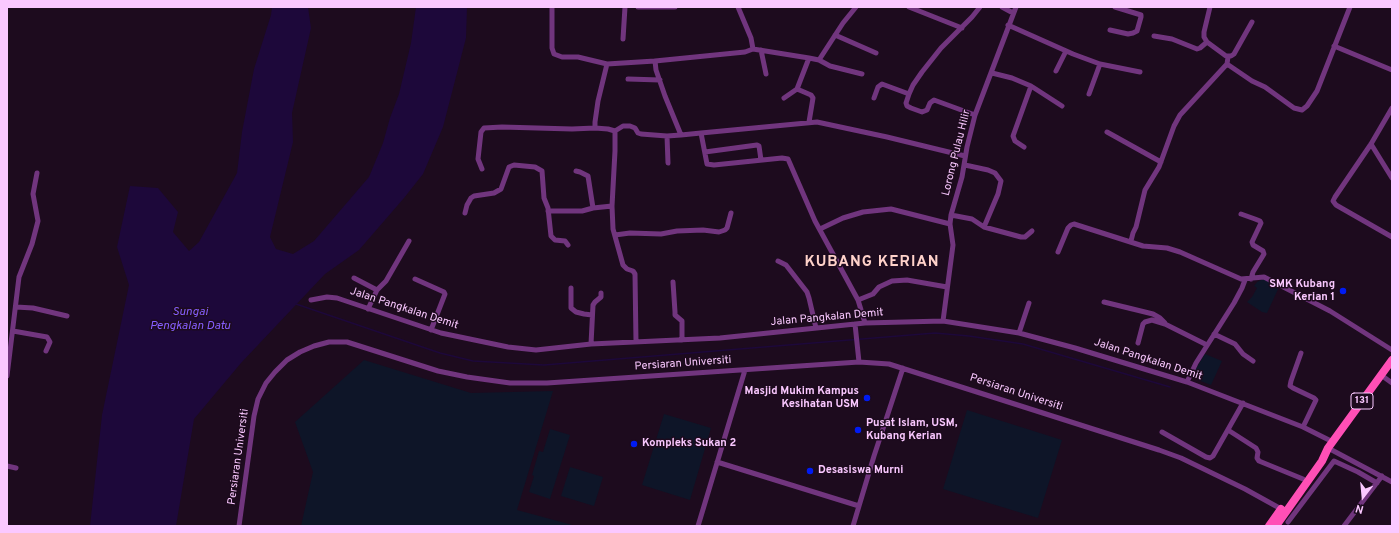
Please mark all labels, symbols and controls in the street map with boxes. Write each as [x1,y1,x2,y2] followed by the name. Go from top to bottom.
[940,109,974,197] street label: Lorong Pulau Hilir
[804,254,940,272] district label: KUBANG KERIAN
[1269,278,1335,304] place label: SMK Kubang Kerian 1
[348,285,460,333] street label: Jalan Pangkalan Demit
[1338,286,1348,296] marker: SMK Kubang Kerian 1
[150,306,230,334] water label: Sungai Pengkalan Datu
[770,306,884,330] street label: Jalan Pangkalan Demit
[1092,336,1204,384] street label: Jalan Pangkalan Demit
[634,354,732,374] street label: Persiaran Universiti
[968,372,1064,414] street label: Persiaran Universiti
[744,385,859,411] place label: Masjid Mukim Kampus Kesihatan USM
[862,393,872,403] marker: Masjid Mukim Kampus Kesihatan USM
[1351,393,1373,409] road number: 131
[226,408,252,506] street label: Persiaran Universiti
[866,417,958,443] place label: Pusat Islam, USM, Kubang Kerian
[853,425,863,435] marker: Pusat Islam, USM, Kubang Kerian
[642,437,736,451] place label: Kompleks Sukan 2
[629,439,639,449] marker: Kompleks Sukan 2
[818,464,903,478] place label: Desasiswa Murni
[805,466,815,476] marker: Desasiswa Murni
[1343,477,1383,517] north arrow
[1354,501,1365,516] text: N

